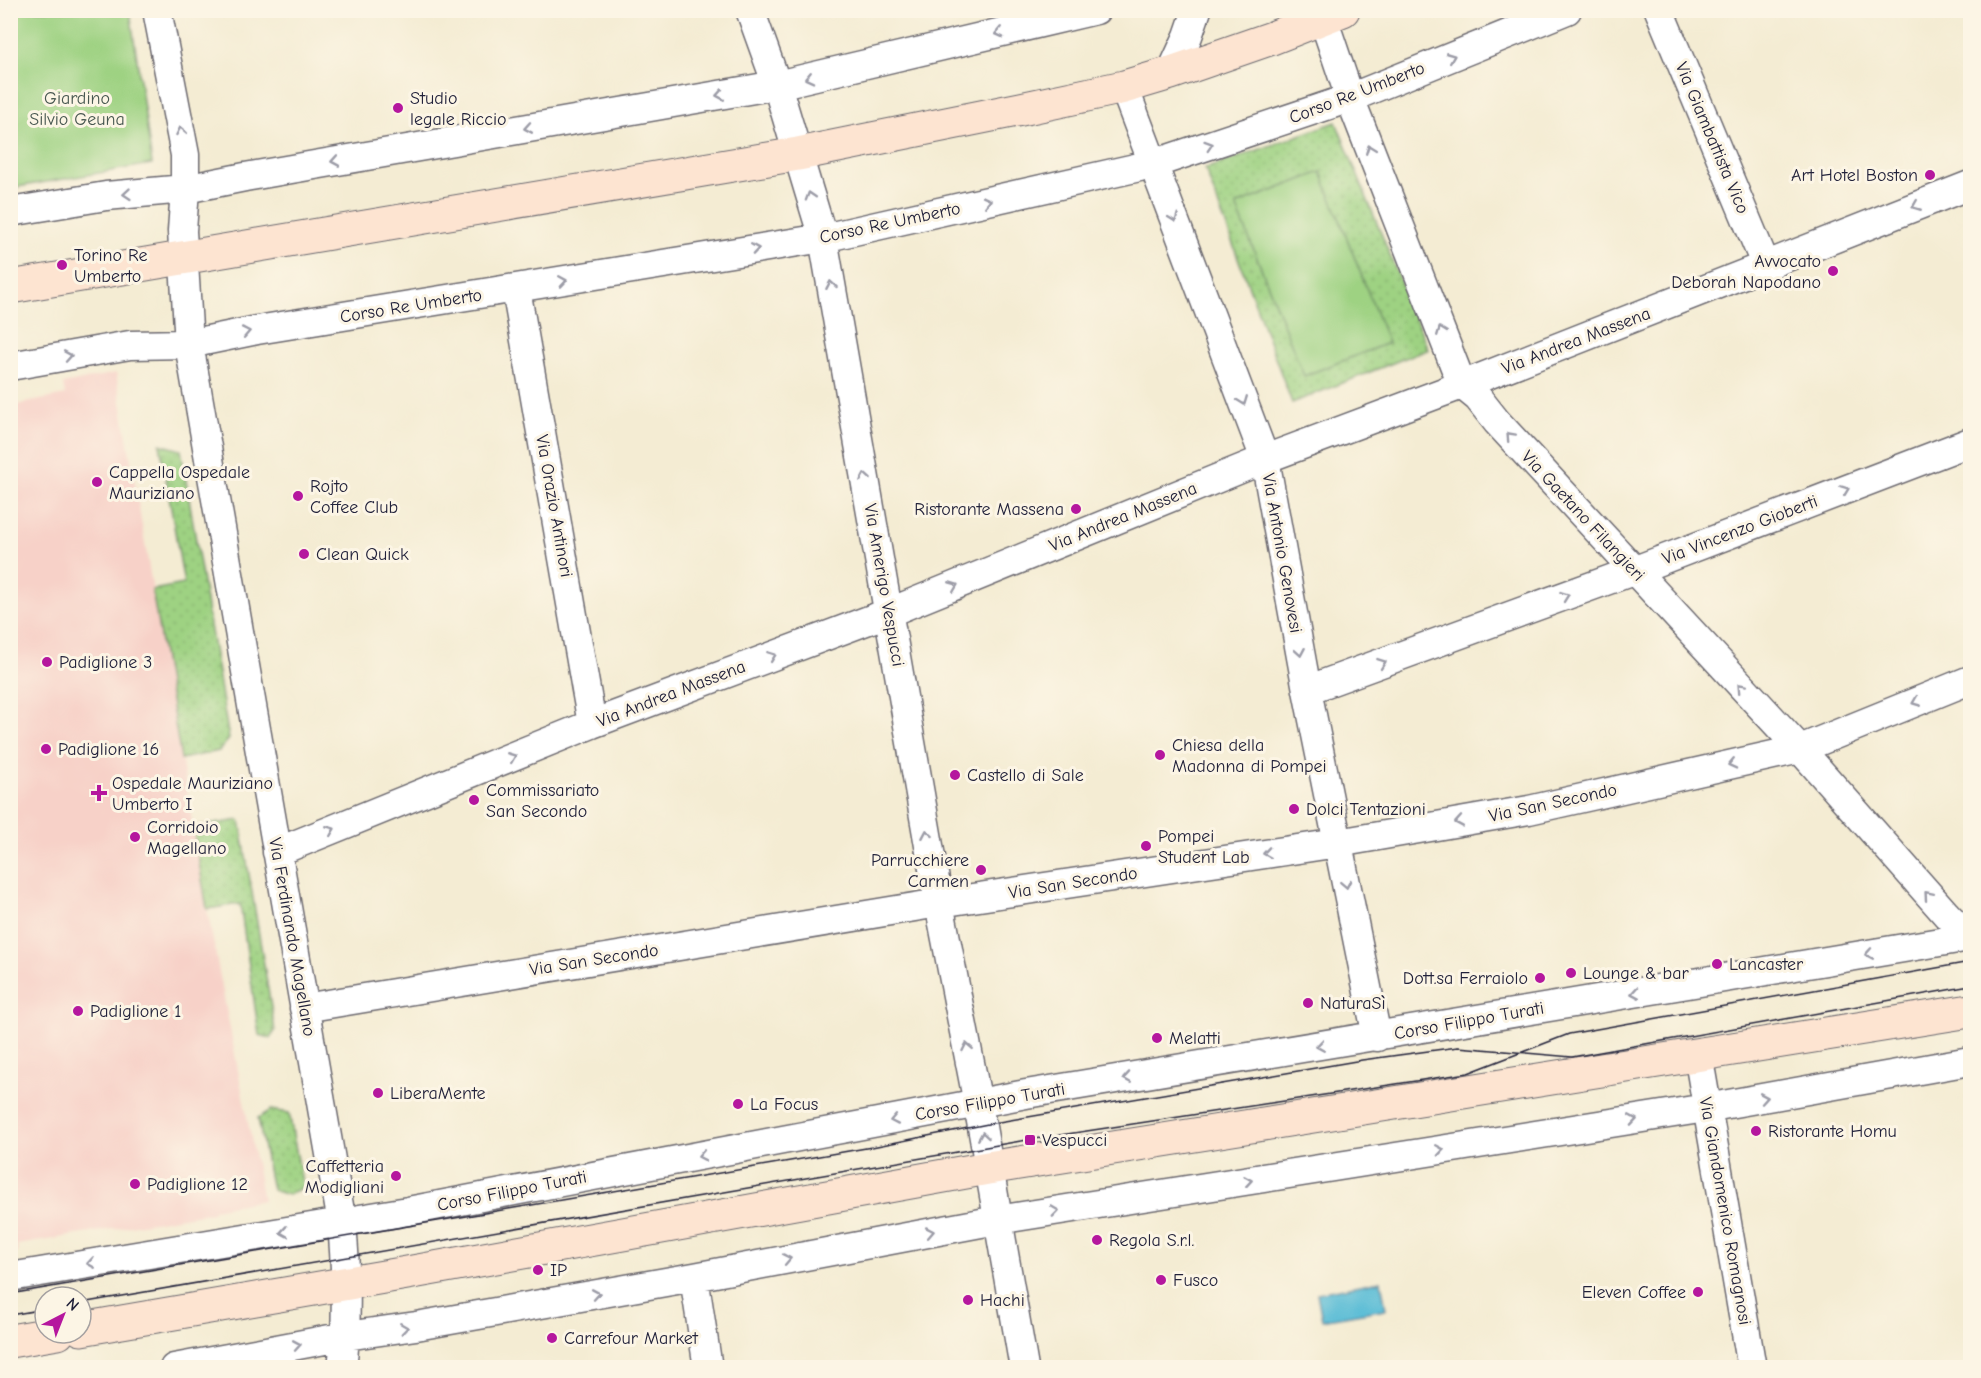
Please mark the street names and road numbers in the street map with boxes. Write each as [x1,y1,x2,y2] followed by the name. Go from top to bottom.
[1286,57,1428,129] street label: Corso Re Umberto
[1671,59,1753,217] street label: Via Giambattista Vico
[818,198,962,248] street label: Corso Re Umberto
[338,284,484,328] street label: Corso Re Umberto
[1499,303,1653,379] street label: Via Andrea Massena
[531,433,577,579] street label: Via Orazio Antinori
[1517,446,1649,586] street label: Via Gaetano Filangieri
[1258,471,1306,635] street label: Via Antonio Genovesi
[1046,478,1200,556] street label: Via Andrea Massena
[1659,491,1821,569] street label: Via Vincenzo Gioberti
[859,502,909,668] street label: Via Amerigo Vespucci
[594,656,748,732] street label: Via Andrea Massena
[1487,779,1619,827] street label: Via San Secondo
[264,836,320,1038] street label: Via Ferdinando Magellano
[1007,862,1139,904] street label: Via San Secondo
[528,939,660,981] street label: Via San Secondo
[1392,997,1546,1045] street label: Corso Filippo Turati
[913,1078,1067,1126] street label: Corso Filippo Turati
[1695,1095,1755,1327] street label: Via Giandomenico Romagnosi
[436,1166,588,1216] street label: Corso Filippo Turati

